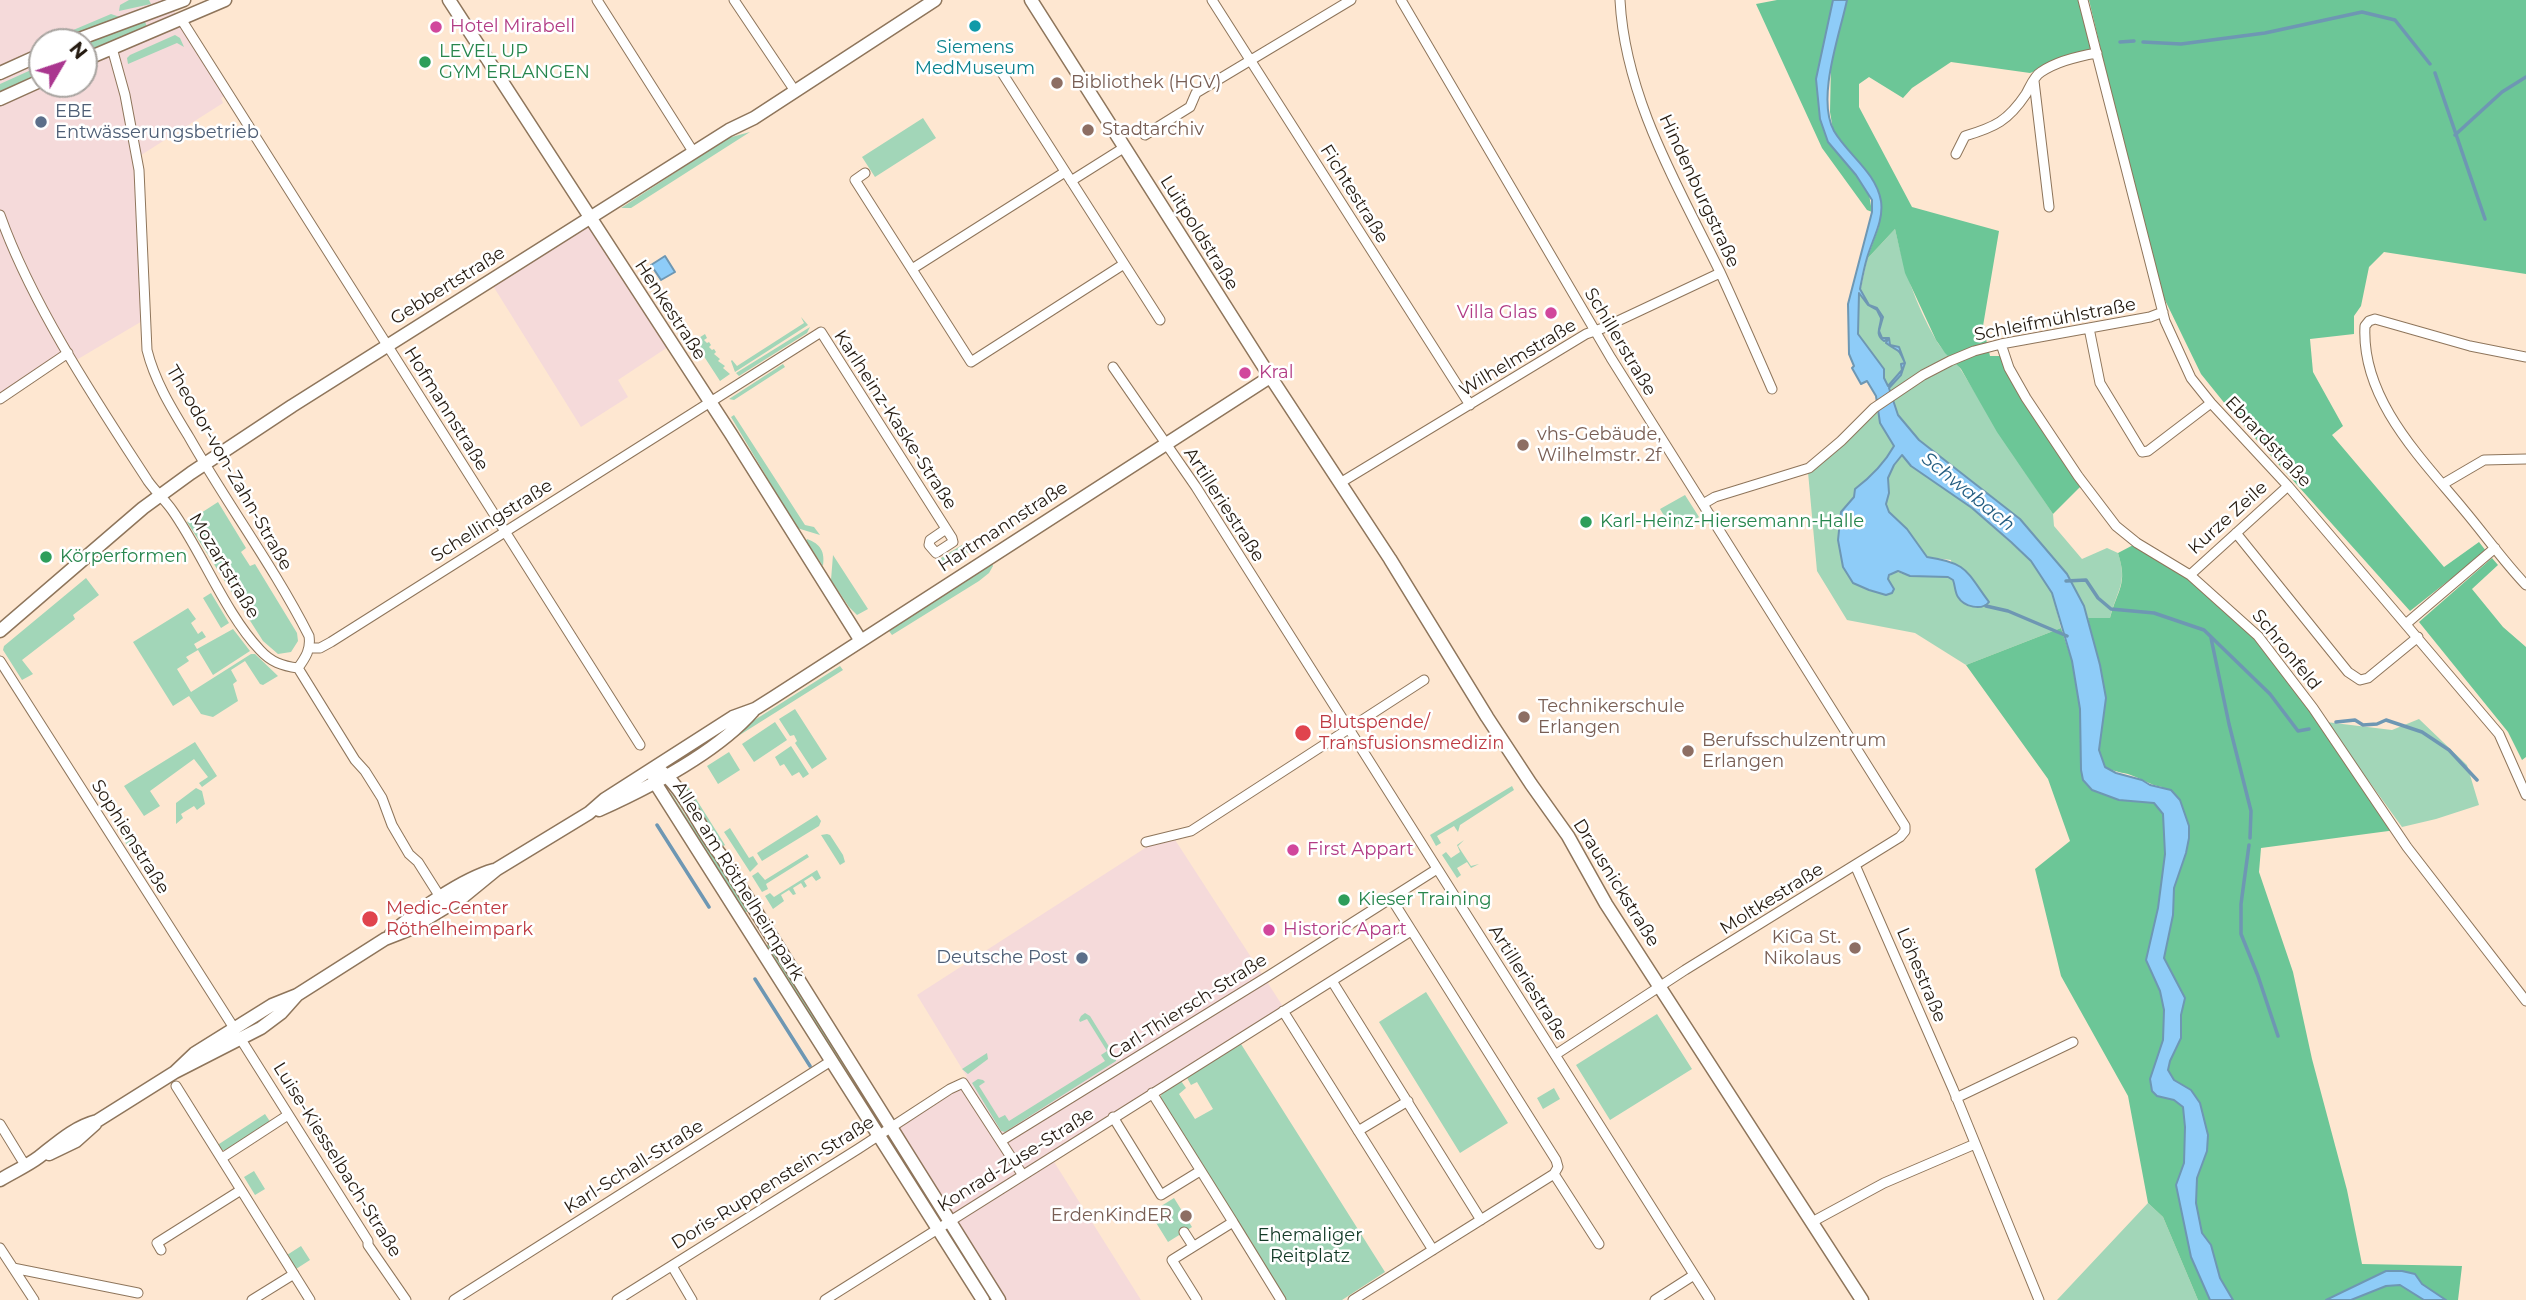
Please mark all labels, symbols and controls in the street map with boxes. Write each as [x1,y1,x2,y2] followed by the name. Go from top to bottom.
[450,16,575,38] place label: Hotel Mirabell
[967,18,983,34] marker: Siemens MedMuseum
[428,19,444,35] marker: Hotel Mirabell
[28,28,98,98] north arrow
[915,37,1035,80] place label: Siemens MedMuseum
[64,38,92,64] text: N
[439,41,590,84] place label: LEVEL UP GYM ERLANGEN
[417,54,433,70] marker: LEVEL UP GYM ERLANGEN
[1071,72,1221,94] place label: Bibliothek (HGV)
[1049,75,1065,91] marker: Bibliothek (HGV)
[55,101,259,144] place label: EBE Entwässerungsbetrieb
[1654,111,1744,271] street label: Hindenburgstraße
[33,114,49,130] marker: EBE Entwässerungsbetrieb
[1102,119,1204,141] place label: Stadtarchiv
[1080,122,1096,138] marker: Stadtarchiv
[1315,141,1393,247] street label: Fichtestraße
[1155,172,1243,294] street label: Luitpoldstraße
[387,242,509,330] street label: Gebbertstraße
[630,256,710,364] street label: Henkestraße
[1579,284,1661,400] street label: Schillerstraße
[1972,294,2138,346] street label: Schleifmühlstraße
[1457,302,1537,324] place label: Villa Glas
[1543,305,1559,321] marker: Villa Glas
[1456,315,1580,401] street label: Wilhelmstraße
[829,326,961,514] street label: Karlheinz-Kaske-Straße
[399,343,493,475] street label: Hofmannstraße
[161,362,297,574] street label: Theodor-von-Zahn-Straße
[1259,362,1294,384] place label: Kral
[1237,365,1253,381] marker: Kral
[2220,392,2316,492] street label: Ebrardstraße
[1537,424,1661,466] place label: vhs-Gebäude, Wilhelmstr. 2f
[1515,437,1531,453] marker: vhs-Gebäude, Wilhelmstr. 2f
[1179,444,1269,566] street label: Artilleriestraße
[1917,447,2019,537] water label: Schwabach
[427,475,557,567] street label: Schellingstraße
[934,477,1072,577] street label: Hartmannstraße
[2184,477,2272,559] street label: Kurze Zeile
[184,509,264,623] street label: Mozartstraße
[1600,511,1864,533] place label: Karl-Heinz-Hiersemann-Halle
[1578,514,1594,530] marker: Karl-Heinz-Hiersemann-Halle
[60,546,187,568] place label: Körperformen
[38,549,54,565] marker: Körperformen
[2247,605,2325,695] street label: Schronfeld
[1538,696,1685,738] place label: Technikerschule Erlangen
[1516,709,1532,725] marker: Technikerschule Erlangen
[1319,712,1504,754] place label: Blutspende/ Transfusionsmedizin
[1293,723,1313,743] marker: Blutspende/ Transfusionsmedizin
[1702,730,1886,772] place label: Berufsschulzentrum Erlangen
[1680,743,1696,759] marker: Berufsschulzentrum Erlangen
[86,776,174,898] street label: Sophienstraße
[668,778,808,984] street label: Allee am Röthelheimpark
[1568,815,1664,951] street label: Drausnickstraße
[1307,839,1414,861] place label: First Appart
[1285,842,1301,858] marker: First Appart
[1716,859,1828,939] street label: Moltkestraße
[1358,889,1492,911] place label: Kieser Training
[1336,892,1352,908] marker: Kieser Training
[386,898,533,940] place label: Medic-Center Röthelheimpark
[360,909,380,929] marker: Medic-Center Röthelheimpark
[1283,919,1407,941] place label: Historic Apart
[1484,921,1572,1045] street label: Artilleriestraße
[1261,922,1277,938] marker: Historic Apart
[1891,924,1951,1026] street label: Löhestraße
[1764,927,1841,970] place label: KiGa St. Nikolaus
[1847,940,1863,956] marker: KiGa St. Nikolaus
[936,947,1068,969] place label: Deutsche Post
[1105,949,1271,1065] street label: Carl-Thiersch-Straße
[1074,950,1090,966] marker: Deutsche Post
[268,1059,406,1261] street label: Luise-Kiesselbach-Straße
[934,1103,1098,1217] street label: Konrad-Zuse-Straße
[668,1112,878,1254] street label: Doris-Ruppenstein-Straße
[560,1115,708,1219] street label: Karl-Schall-Straße
[1051,1205,1172,1227] place label: ErdenKindER
[1178,1208,1194,1224] marker: ErdenKindER
[1258,1225,1362,1268] park label: Ehemaliger Reitplatz

